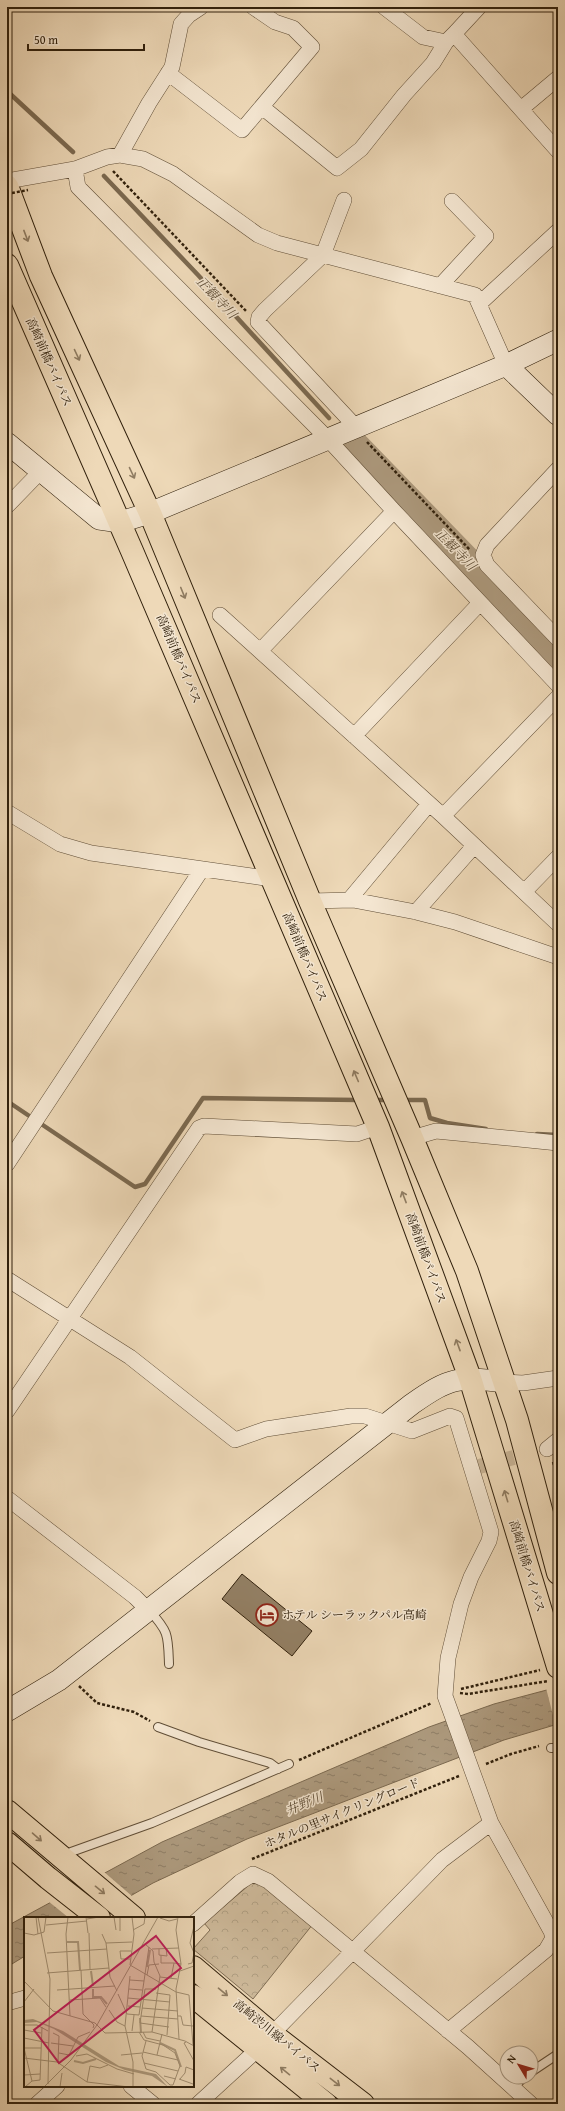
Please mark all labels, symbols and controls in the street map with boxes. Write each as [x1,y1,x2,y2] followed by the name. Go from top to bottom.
[28,26,144,52] scale bar
[34,31,58,48] text: 50 m
[22,229,30,241] one-way arrow
[192,272,243,324] water label: 正観寺川
[22,315,77,409] street label: 高崎前橋バイパス
[74,349,82,361] one-way arrow
[129,467,136,479] one-way arrow
[431,524,482,576] water label: 正観寺川
[179,586,187,598] one-way arrow
[153,611,206,706] street label: 高崎前橋バイパス
[279,909,332,1004] street label: 高崎前橋バイパス
[352,1071,359,1083] one-way arrow
[400,1191,408,1203] one-way arrow
[402,1210,451,1306] street label: 高崎前橋バイパス
[454,1340,462,1352] one-way arrow
[502,1490,509,1503] one-way arrow
[505,1518,550,1614] street label: 高崎前橋バイパス
[254,1602,280,1628] hotel icon: ホテル シーラックパル高崎
[282,1606,427,1623] place label: ホテル シーラックパル高崎
[261,1773,422,1852] street label: ホタルの里サイクリングロード
[283,1787,328,1820] water label: 井野川
[31,1832,42,1841] one-way arrow
[94,1885,105,1894] one-way arrow
[24,1917,194,2087] inset map
[218,1988,228,1997] one-way arrow
[230,1995,325,2076] street label: 高崎渋川線バイパス
[499,2045,539,2085] north arrow
[503,2051,520,2067] text: N
[279,2067,290,2075] one-way arrow
[330,2078,341,2087] one-way arrow

